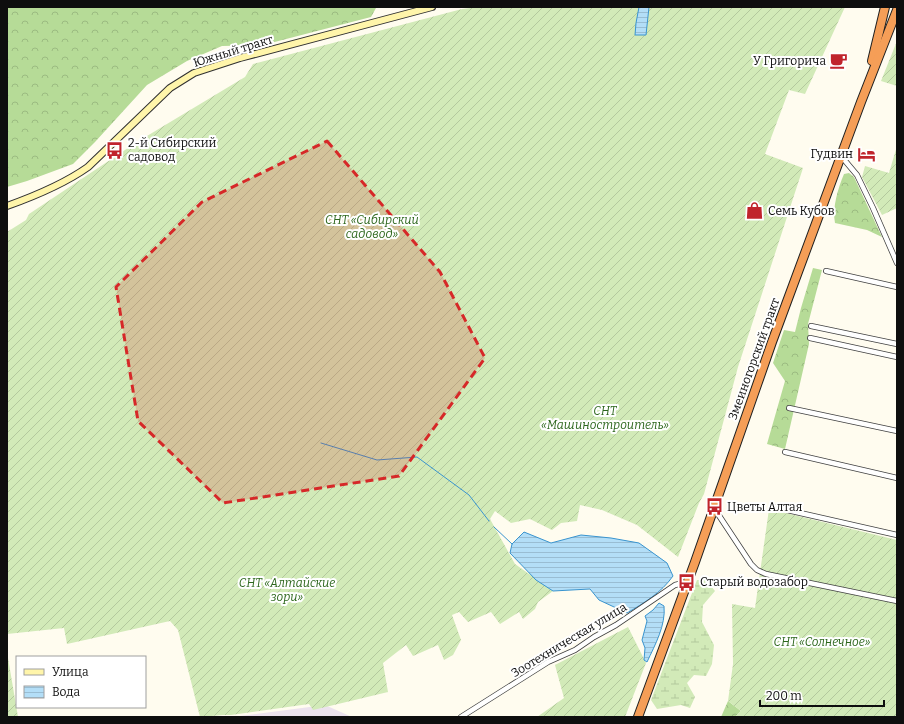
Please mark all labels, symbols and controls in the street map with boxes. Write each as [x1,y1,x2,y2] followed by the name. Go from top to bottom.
[191,32,275,70] street label: Южный тракт
[829,51,849,71] cafe icon: У Григорича
[753,54,826,68] place label: У Григорича
[128,136,217,164] place label: 2-й Сибирский садовод
[105,140,125,160] bus stop icon: 2-й Сибирский садовод
[856,144,876,164] hotel icon: Гудвин
[810,147,853,161] place label: Гудвин
[745,201,765,221] shop icon: Семь Кубов
[768,204,835,218] place label: Семь Кубов
[325,213,419,241] park label: СНТ «Сибирский садовод»
[725,296,783,422] street label: Змеиногорский тракт
[541,404,669,432] park label: СНТ «Машиностроитель»
[704,497,724,517] bus stop icon: Цветы Алтая
[727,500,803,514] place label: Цветы Алтая
[677,572,697,592] bus stop icon: Старый водозабор
[700,575,808,589] place label: Старый водозабор
[239,576,335,604] park label: СНТ «Алтайские зори»
[509,600,630,680] street label: Зоотехническая улица
[773,635,871,649] park label: СНТ «Солнечное»
[16,656,146,708] legend
[52,665,89,679] text: Улица
[760,682,884,708] scale bar
[52,685,81,699] text: Вода
[766,689,802,703] text: 200 m

